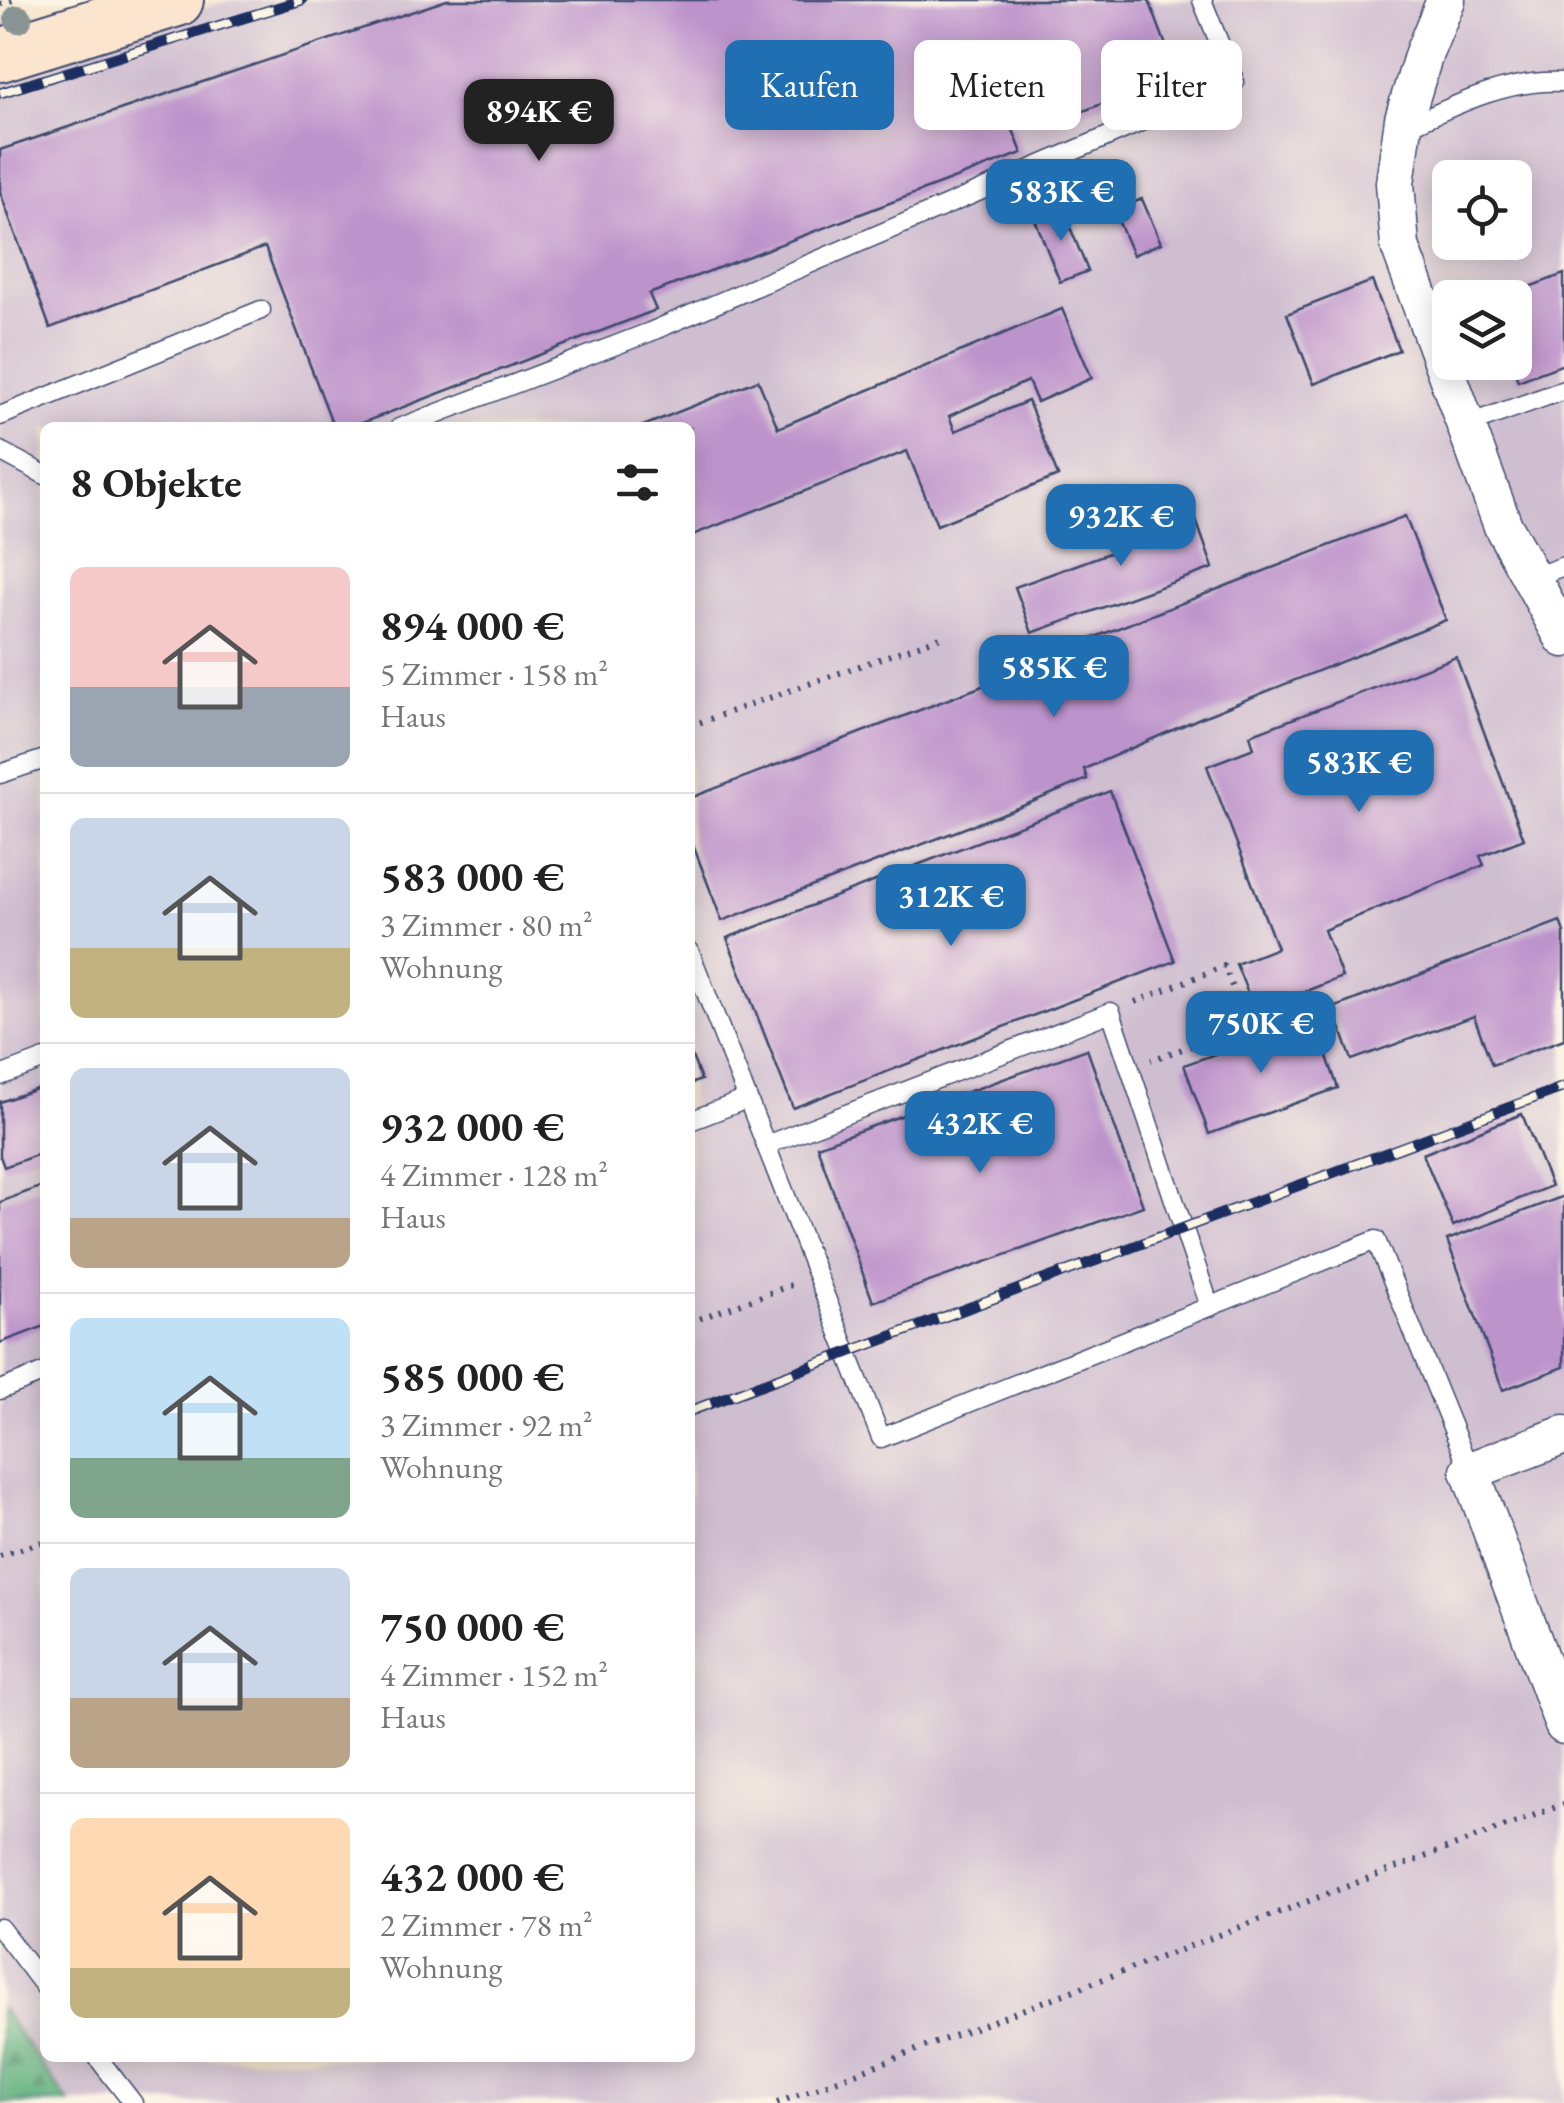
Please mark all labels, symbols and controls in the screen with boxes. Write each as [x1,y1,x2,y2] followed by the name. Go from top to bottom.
[725,40,894,130] chip: Kaufen
[914,40,1081,130] chip: Mieten
[1101,40,1242,130] chip: Filter
[458,79,620,164] pin: 894K €
[486,90,592,132] text: 894K €
[980,159,1142,244] pin: 583K €
[1432,160,1532,380] map controls
[1432,160,1532,260] button: locate
[1008,170,1114,212] text: 583K €
[1432,280,1532,380] button: layers
[70,455,242,510] text: 8 Objekte
[610,455,665,510] icon: filters
[1040,484,1202,569] pin: 932K €
[1068,495,1174,537] text: 932K €
[380,598,564,653] text: 894 000 €
[150,607,270,727] icon: home
[973,635,1135,720] pin: 585K €
[1001,646,1107,688] text: 585K €
[380,653,608,695] text: 5 Zimmer · 158 m²
[380,695,446,737] text: Haus
[1278,730,1440,815] pin: 583K €
[1306,741,1412,783] text: 583K €
[380,849,564,904] text: 583 000 €
[150,858,270,978] icon: home
[870,864,1032,949] pin: 312K €
[898,875,1004,917] text: 312K €
[380,904,593,946] text: 3 Zimmer · 80 m²
[380,946,503,988] text: Wohnung
[1180,991,1342,1076] pin: 750K €
[1208,1002,1314,1044] text: 750K €
[899,1091,1061,1176] pin: 432K €
[380,1099,564,1154] text: 932 000 €
[927,1102,1033,1144] text: 432K €
[150,1108,270,1228] icon: home
[380,1154,608,1196] text: 4 Zimmer · 128 m²
[380,1196,446,1238] text: Haus
[380,1349,564,1404] text: 585 000 €
[150,1358,270,1478] icon: home
[380,1404,593,1446] text: 3 Zimmer · 92 m²
[380,1446,503,1488] text: Wohnung
[380,1599,564,1654] text: 750 000 €
[150,1608,270,1728] icon: home
[380,1654,608,1696] text: 4 Zimmer · 152 m²
[380,1696,446,1738] text: Haus
[380,1849,564,1904] text: 432 000 €
[150,1858,270,1978] icon: home
[380,1904,593,1946] text: 2 Zimmer · 78 m²
[380,1946,503,1988] text: Wohnung

